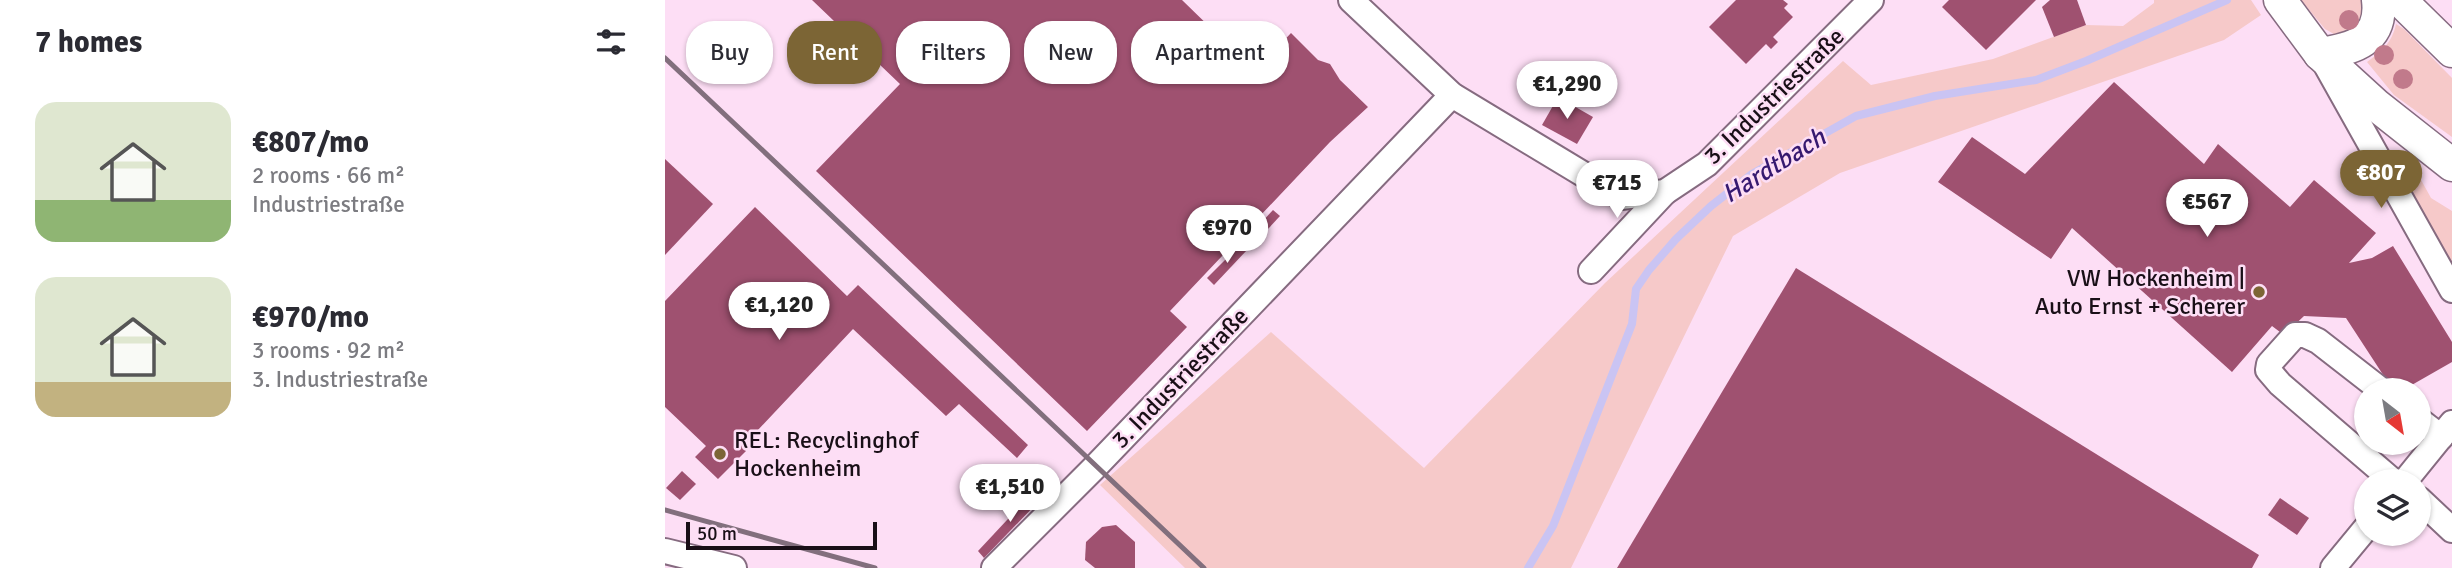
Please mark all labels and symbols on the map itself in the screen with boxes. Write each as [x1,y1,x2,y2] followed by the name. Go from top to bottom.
[1697,21,1851,171] street label: 3. Industriestraße
[1510,61,1624,121] pin: €1,290
[1716,121,1832,210] water label: Hardtbach
[2340,150,2422,210] pin: €807
[1576,160,1658,220] pin: €715
[2166,180,2248,239] pin: €567
[1186,205,1268,265] pin: €970
[2035,263,2245,321] place label: VW Hockenheim | Auto Ernst + Scherer
[722,282,836,342] pin: €1,120
[2251,284,2267,300] marker: VW Hockenheim | Auto Ernst + Scherer
[1105,301,1255,455] street label: 3. Industriestraße
[2354,378,2431,455] north arrow
[734,425,919,483] place label: REL: Recyclinghof Hockenheim
[712,446,728,462] marker: REL: Recyclinghof Hockenheim
[953,464,1067,524] pin: €1,510
[686,519,877,551] scale bar

